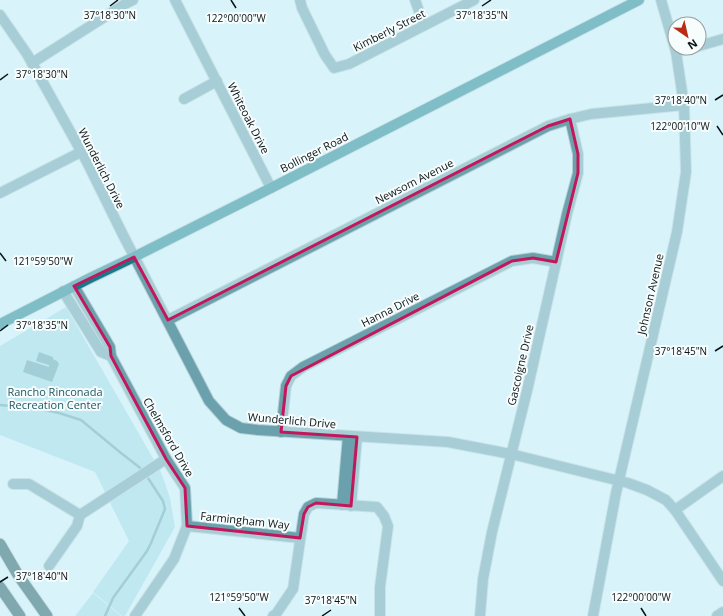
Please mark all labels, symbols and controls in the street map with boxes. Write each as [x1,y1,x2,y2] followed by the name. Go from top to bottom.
[350,5,428,55] street label: Kimberly Street
[84,8,136,22] text: 37°18'30"N
[456,8,508,22] text: 37°18'35"N
[206,11,267,25] text: 122°00'00"W
[667,16,707,56] north arrow
[685,36,701,53] text: N
[16,67,68,81] text: 37°18'30"N
[225,80,273,156] street label: Whiteoak Drive
[655,93,707,107] text: 37°18'40"N
[650,119,711,133] text: 122°00'10"W
[75,125,129,211] street label: Wunderlich Drive
[277,128,351,176] street label: Bollinger Road
[372,155,456,207] street label: Newsom Avenue
[633,252,667,337] street label: Johnson Avenue
[13,254,74,268] text: 121°59'50"W
[358,288,422,330] street label: Hanna Drive
[16,318,68,332] text: 37°18'35"N
[503,323,537,407] street label: Gascoigne Drive
[655,344,707,358] text: 37°18'45"N
[7,384,103,412] park label: Rancho Rinconada Recreation Center
[140,395,198,479] street label: Chelmsford Drive
[247,409,337,431] street label: Wunderlich Drive
[200,508,291,532] street label: Farmingham Way
[16,569,68,583] text: 37°18'40"N
[209,590,270,604] text: 121°59'50"W
[611,590,672,604] text: 122°00'00"W
[305,593,357,607] text: 37°18'45"N

